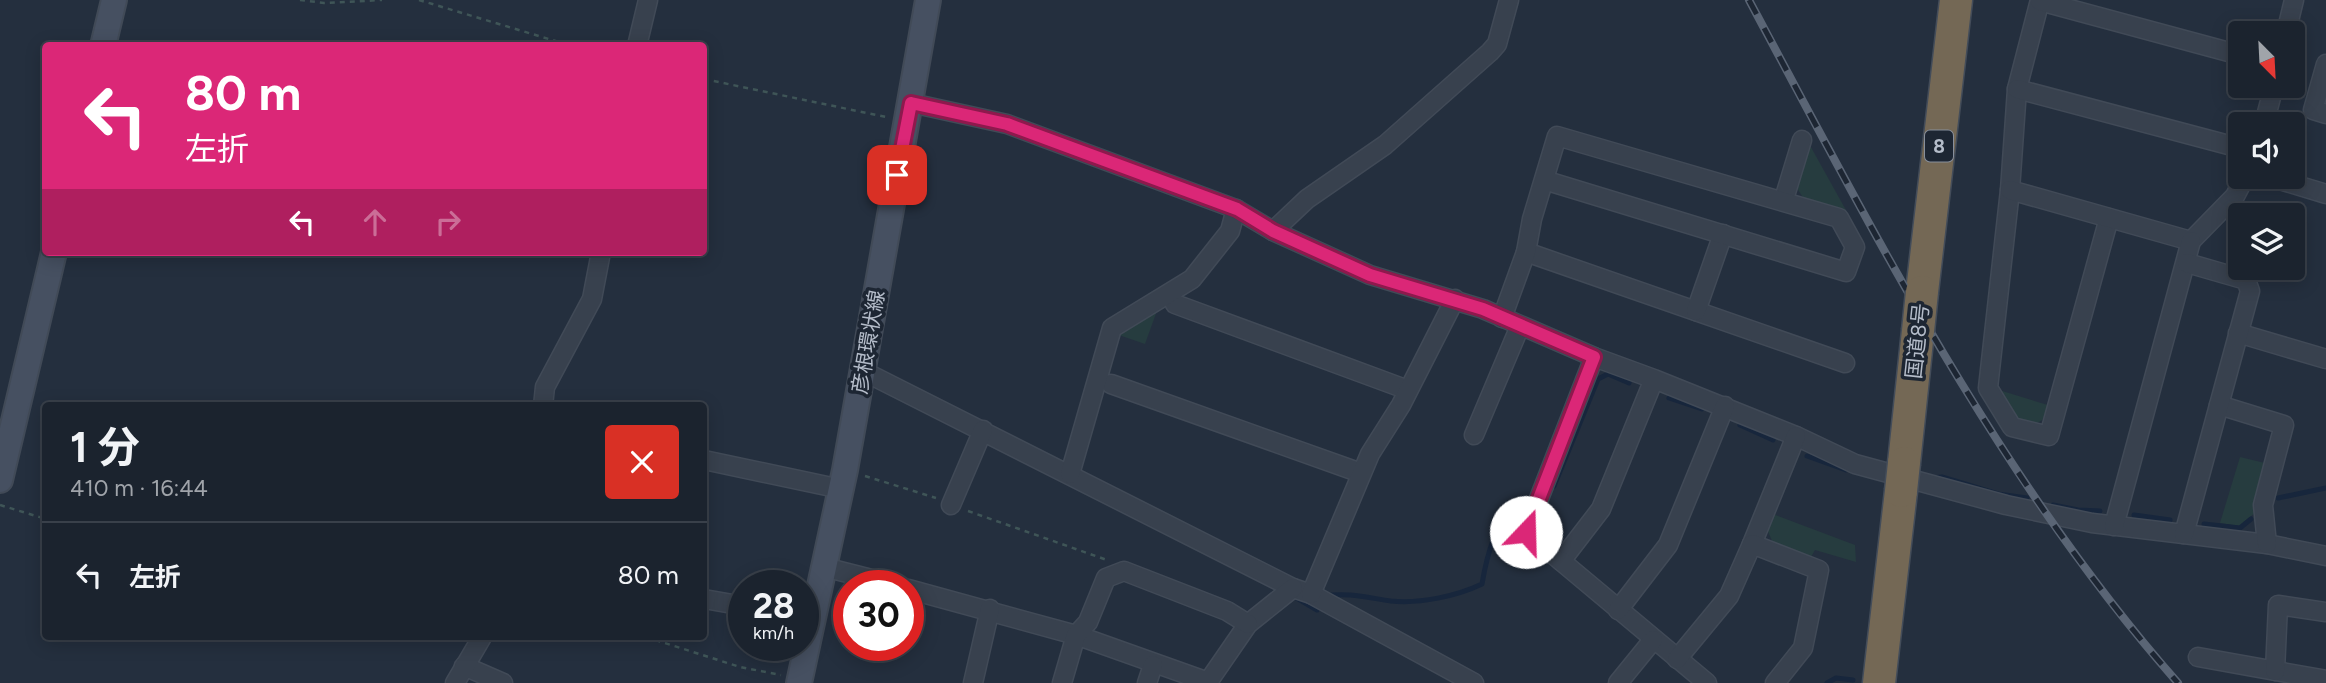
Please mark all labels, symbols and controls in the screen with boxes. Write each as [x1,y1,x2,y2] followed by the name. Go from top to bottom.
[2228,21,2305,98] north arrow
[2228,21,2305,280] map controls
[185,63,301,122] text: 80 m
[70,70,161,161] icon: left
[2228,112,2305,189] button: sound
[185,130,249,168] text: 左折
[1925,130,1953,162] road number: 8
[867,145,927,205] pin
[878,156,916,194] icon: arrive
[283,203,321,241] icon: left
[356,203,394,241] icon: ahead
[429,203,467,241] icon: right
[2228,203,2305,280] button: layers
[847,288,889,396] street label: 彦根環状線
[1901,302,1933,380] street label: 国道8号
[70,422,140,473] text: 1 分
[605,425,679,499] button: close
[70,474,208,502] text: 410 m · 16:44
[1489,495,1563,569] position arrow
[70,556,108,594] icon: left
[618,559,679,591] text: 80 m
[129,561,181,593] text: 左折
[833,570,924,661] speed limit sign: 30
[753,585,794,627] text: 28
[753,622,794,644] text: km/h

